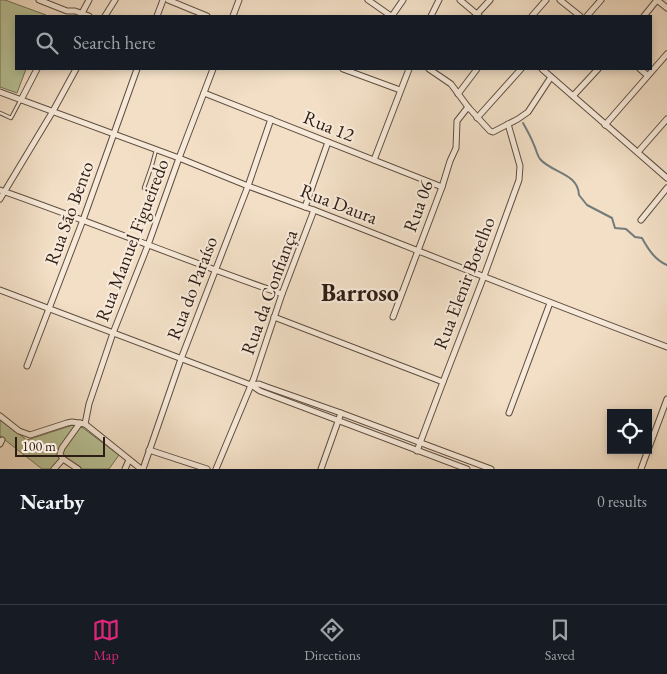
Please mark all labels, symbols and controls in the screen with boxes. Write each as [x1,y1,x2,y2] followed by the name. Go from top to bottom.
[15,15,652,70] search box
[33,29,61,57] icon: search
[73,30,155,55] text: Search here
[300,104,358,148] street label: Rua 12
[89,155,175,325] street label: Rua Manuel Figueiredo
[39,158,99,268] street label: Rua São Bento
[397,177,439,235] street label: Rua 06
[297,178,382,230] street label: Rua Daura
[427,213,501,353] street label: Rua Elenir Botelho
[235,226,303,358] street label: Rua da Confiança
[161,233,223,343] street label: Rua do Paraíso
[321,277,399,308] district label: Barroso
[607,409,652,454] map controls
[607,409,652,454] button: locate
[15,434,105,457] scale bar
[22,437,56,455] text: 100 m
[20,488,84,515] text: Nearby
[597,491,647,512] text: 0 results
[92,616,120,664] tab: Map
[304,616,361,664] tab: Directions
[545,616,575,664] tab: Saved

